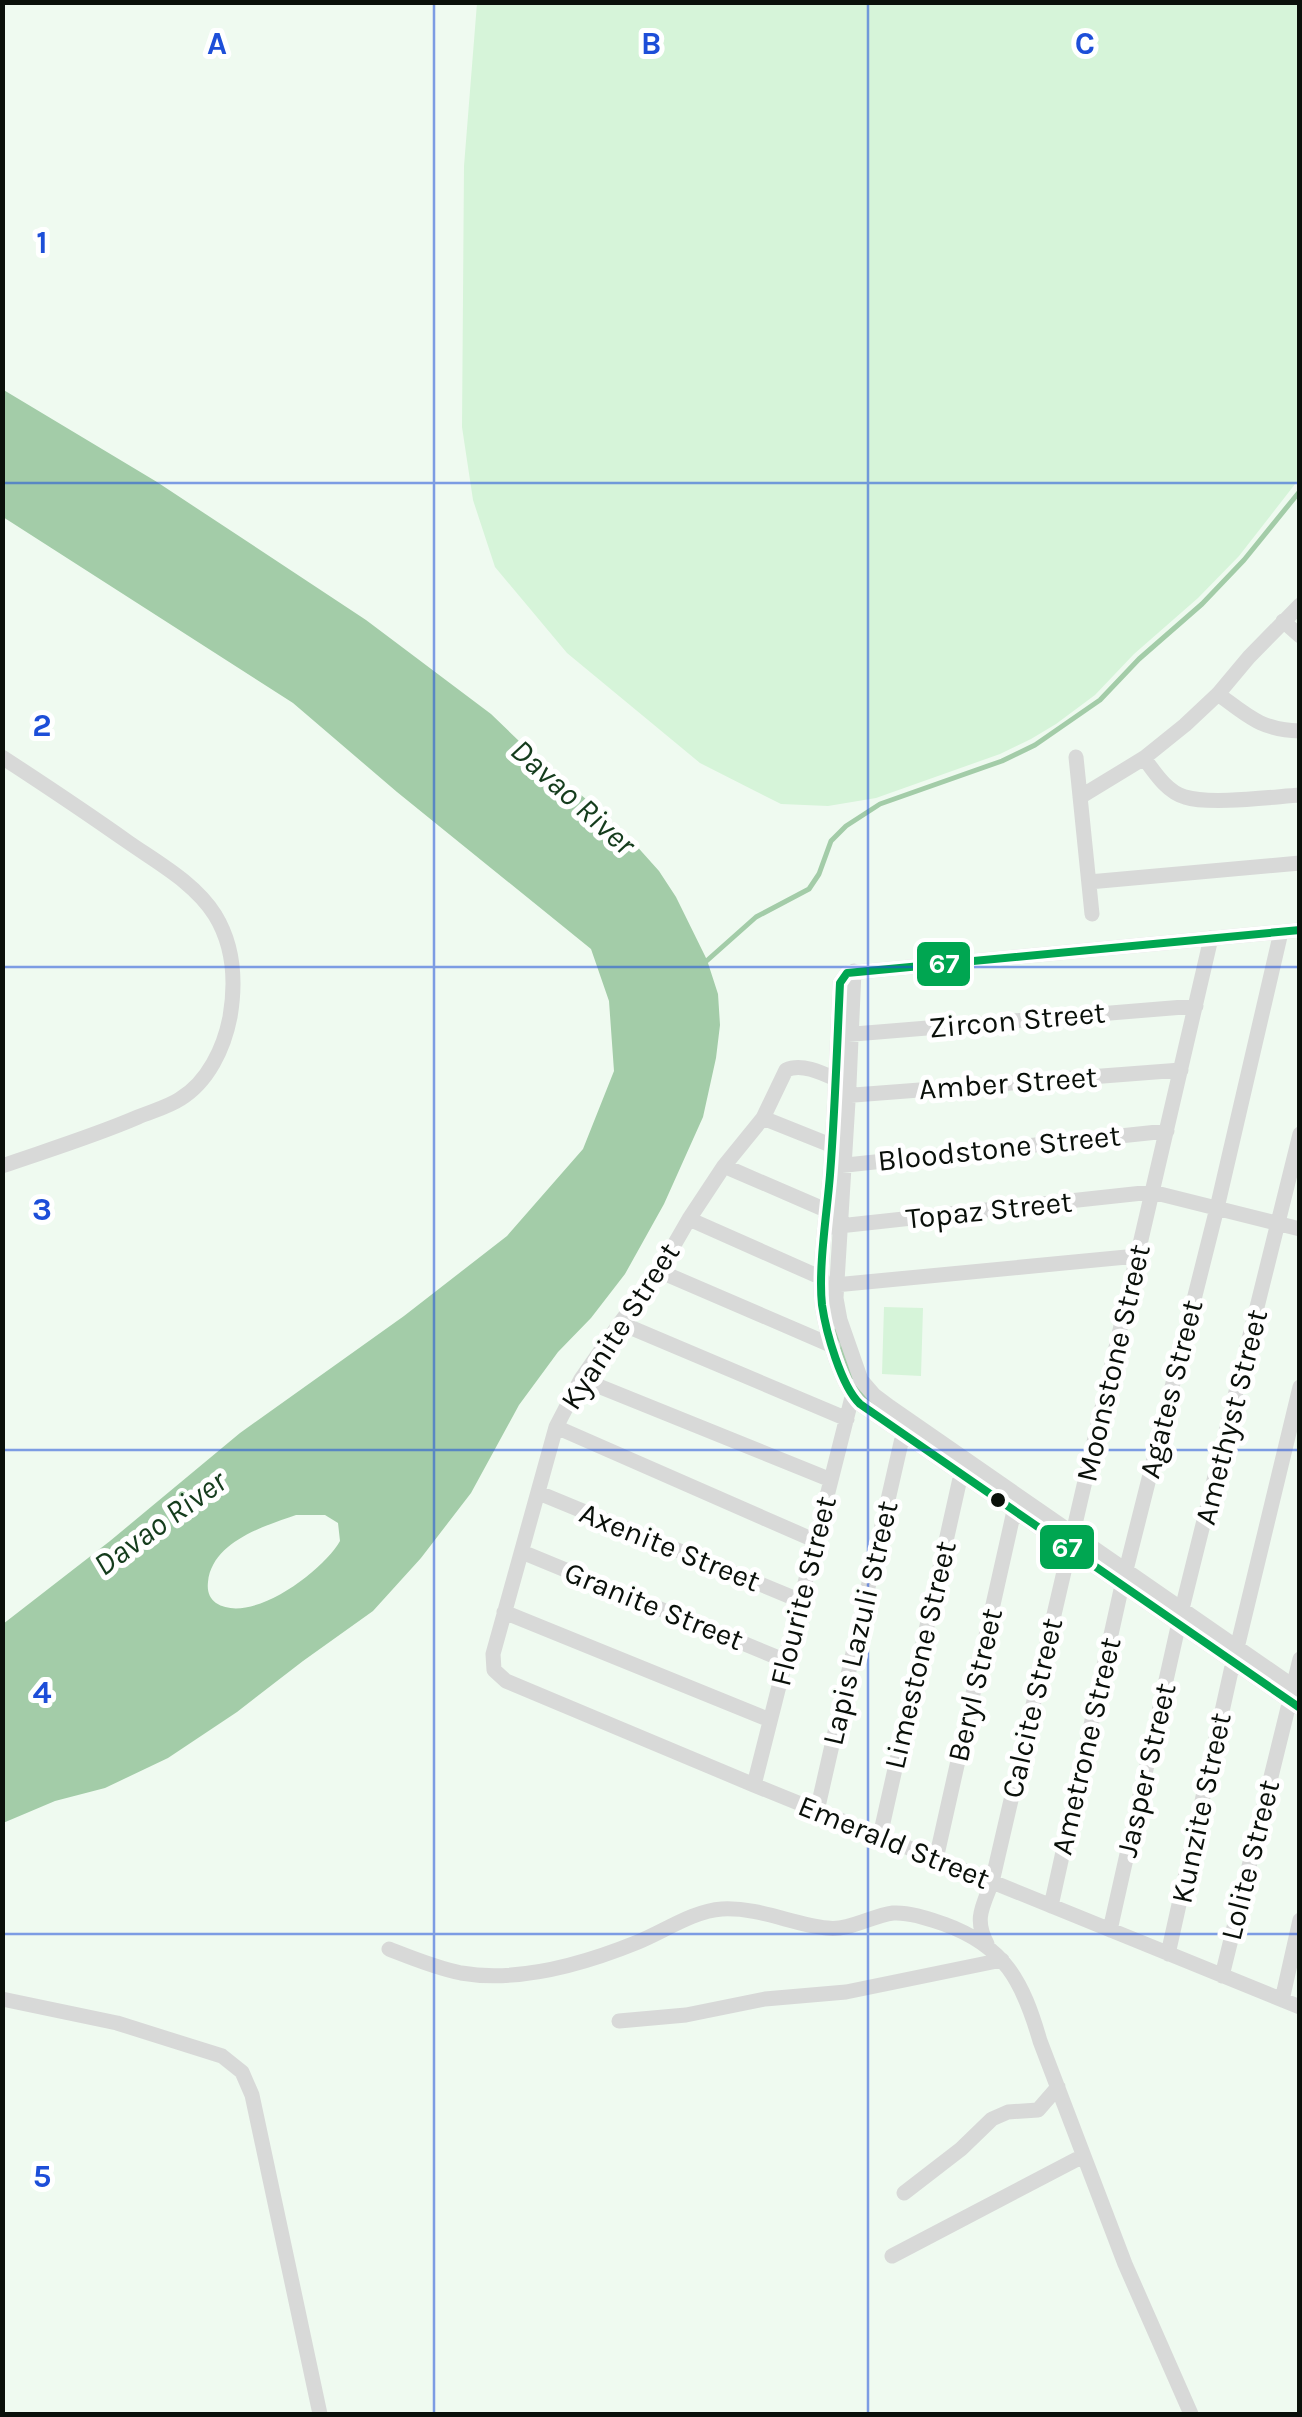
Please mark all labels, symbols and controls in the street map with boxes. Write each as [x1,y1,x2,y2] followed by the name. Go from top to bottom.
[207,25,227,62] text: A
[641,25,661,62] text: B
[1075,25,1095,62] text: C
[36,224,48,261] text: 1
[32,707,52,744] text: 2
[503,731,644,863] water label: Davao River
[915,940,972,988] line badge: 67
[929,947,960,980] text: 67
[927,994,1107,1046] street label: Zircon Street
[918,1059,1098,1107] street label: Amber Street
[876,1117,1122,1179] street label: Bloodstone Street
[904,1183,1074,1237] street label: Topaz Street
[32,1191,52,1228] text: 3
[553,1236,687,1416] street label: Kyanite Street
[1068,1241,1158,1485] street label: Moonstone Street
[1131,1296,1211,1482] street label: Agates Street
[1187,1306,1275,1528] street label: Amethyst Street
[86,1462,234,1583] water label: Davao River
[988,1490,1008,1510] unlabelled marker
[762,1492,844,1690] street label: Flourite Street
[575,1494,765,1600] street label: Axenite Street
[814,1497,906,1749] street label: Lapis Lazuli Street
[1038,1523,1096,1571] line badge: 67
[1052,1531,1083,1564] text: 67
[876,1537,964,1773] street label: Limestone Street
[559,1554,749,1658] street label: Granite Street
[940,1605,1010,1765] street label: Beryl Street
[994,1614,1070,1802] street label: Calcite Street
[1043,1634,1129,1858] street label: Ametrone Street
[32,1674,52,1711] text: 4
[1108,1679,1184,1861] street label: Jasper Street
[1163,1709,1239,1907] street label: Kunzite Street
[1213,1776,1287,1944] street label: Lolite Street
[793,1787,995,1897] street label: Emerald Street
[33,2158,51,2195] text: 5

